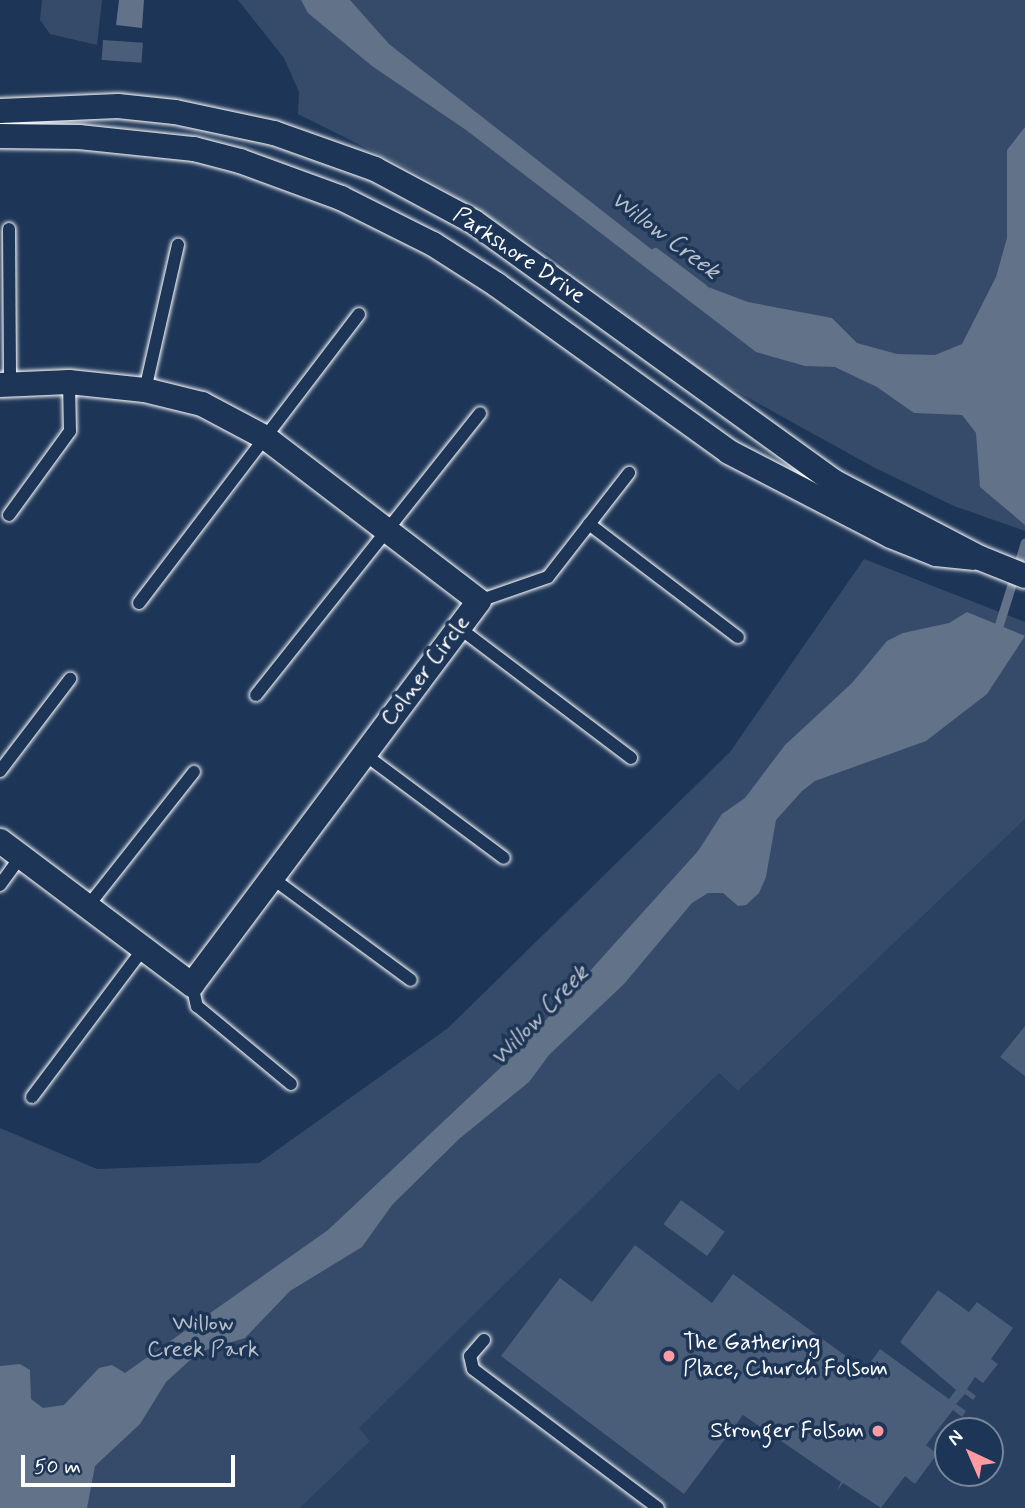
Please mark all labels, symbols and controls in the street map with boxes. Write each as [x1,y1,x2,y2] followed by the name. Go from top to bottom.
[604,185,726,287] water label: Willow Creek
[448,202,590,310] street label: Parkshore Drive
[375,610,477,732] street label: Colner Circle
[484,959,596,1073] water label: Willow Creek
[148,1310,258,1364] park label: Willow Creek Park
[683,1329,888,1383] place label: The Gathering Place, Church Folsom
[661,1348,677,1364] marker: The Gathering Place, Church Folsom
[709,1417,864,1445] place label: Stronger Folsom
[934,1417,1004,1487] north arrow
[870,1423,886,1439] marker: Stronger Folsom
[942,1425,969,1451] text: N
[24,1442,238,1486] scale bar
[34,1453,81,1481] text: 50 m

